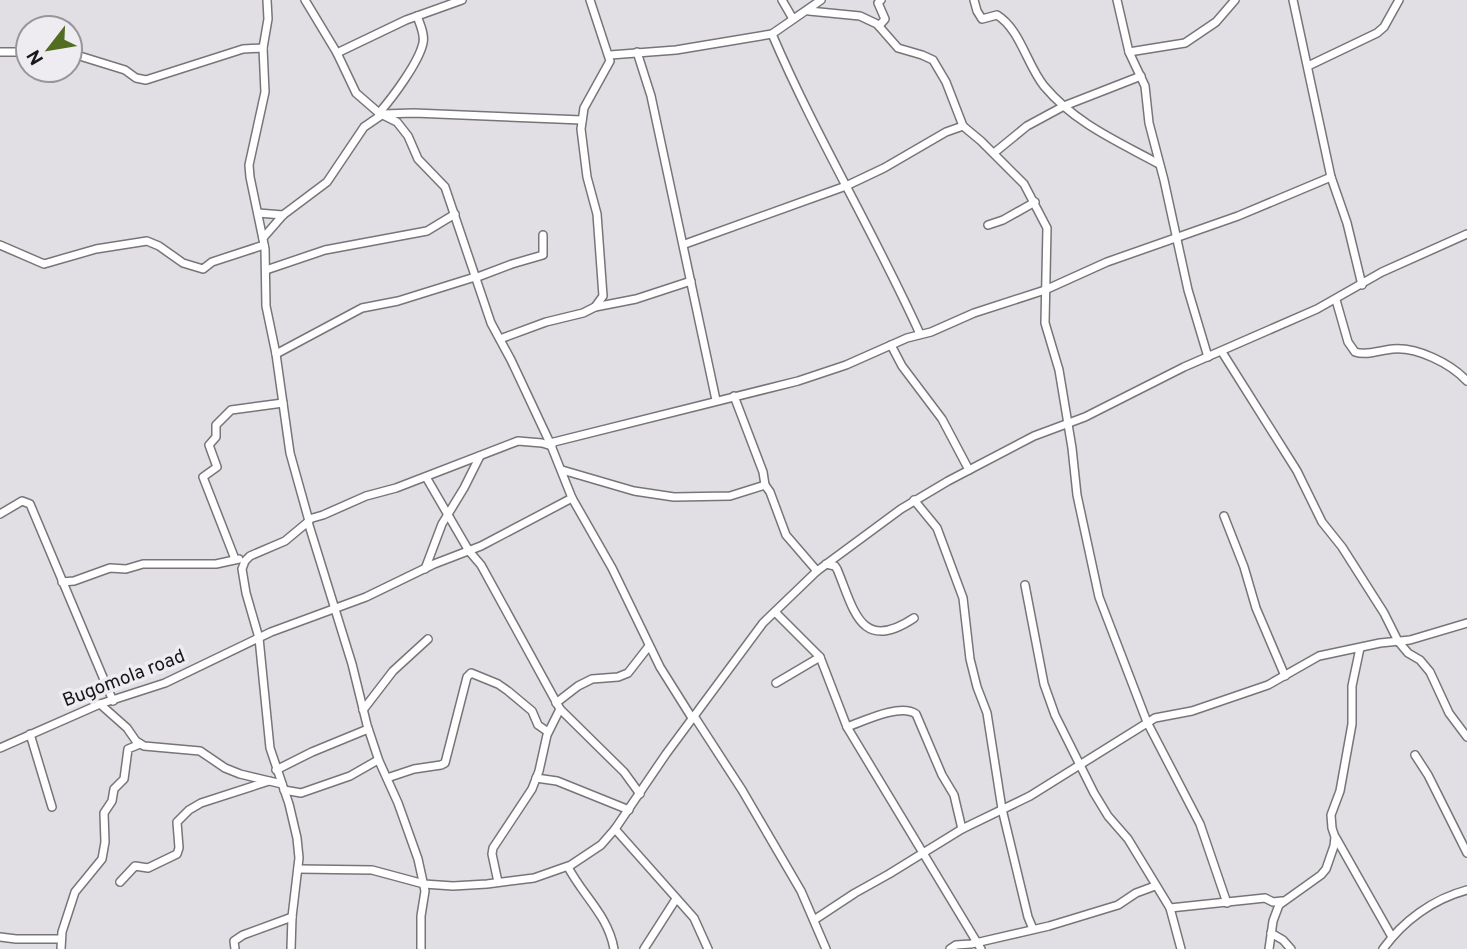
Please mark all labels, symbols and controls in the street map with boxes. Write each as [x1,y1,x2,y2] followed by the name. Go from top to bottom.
[14,14,84,84] north arrow
[22,45,50,69] text: N
[59,645,189,713] street label: Bugomola road

